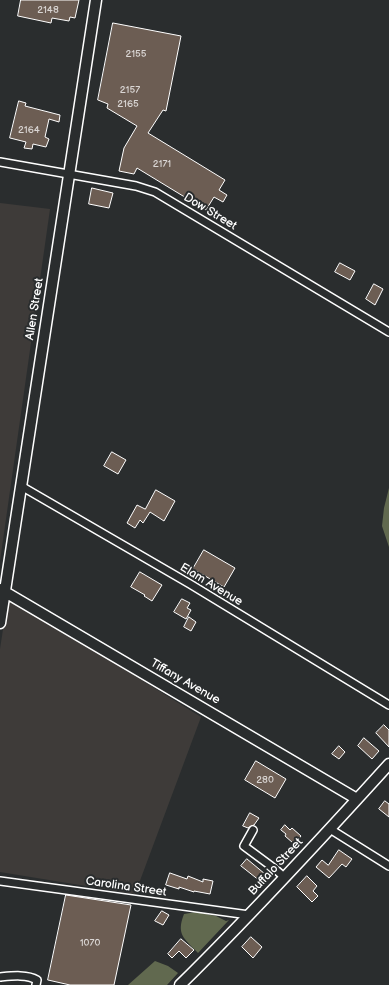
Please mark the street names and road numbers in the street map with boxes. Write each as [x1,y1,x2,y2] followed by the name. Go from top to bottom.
[181,190,239,234] street label: Dow Street
[23,277,47,341] street label: Allen Street
[177,561,245,609] street label: Elam Avenue
[148,656,222,708] street label: Tiffany Avenue
[246,835,306,899] street label: Buffalo Street
[85,874,167,900] street label: Carolina Street

